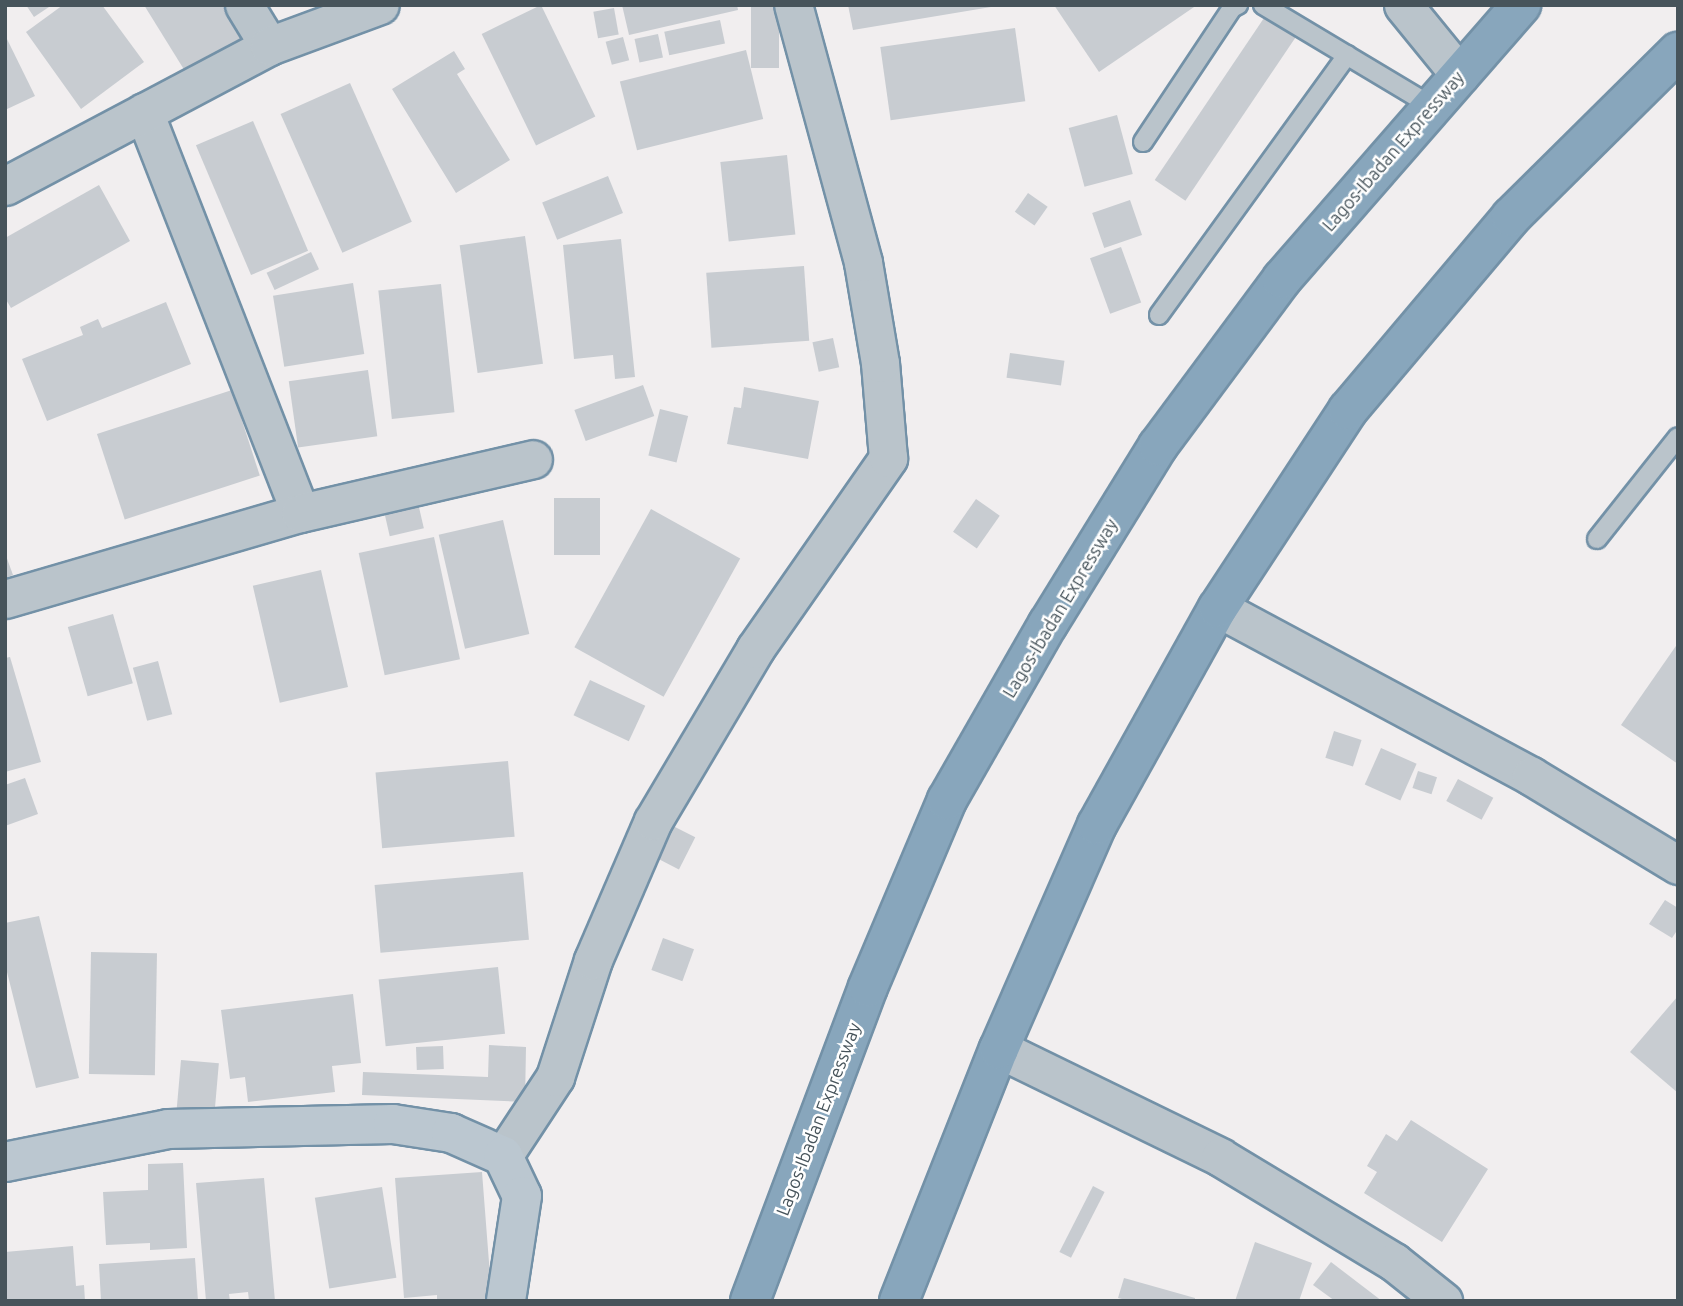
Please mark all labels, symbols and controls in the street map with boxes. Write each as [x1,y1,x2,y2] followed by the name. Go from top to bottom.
[1318,67,1468,235] street label: Lagos-Ibadan Expressway
[998,515,1122,701] street label: Lagos-Ibadan Expressway
[771,1019,865,1219] street label: Lagos-Ibadan Expressway

